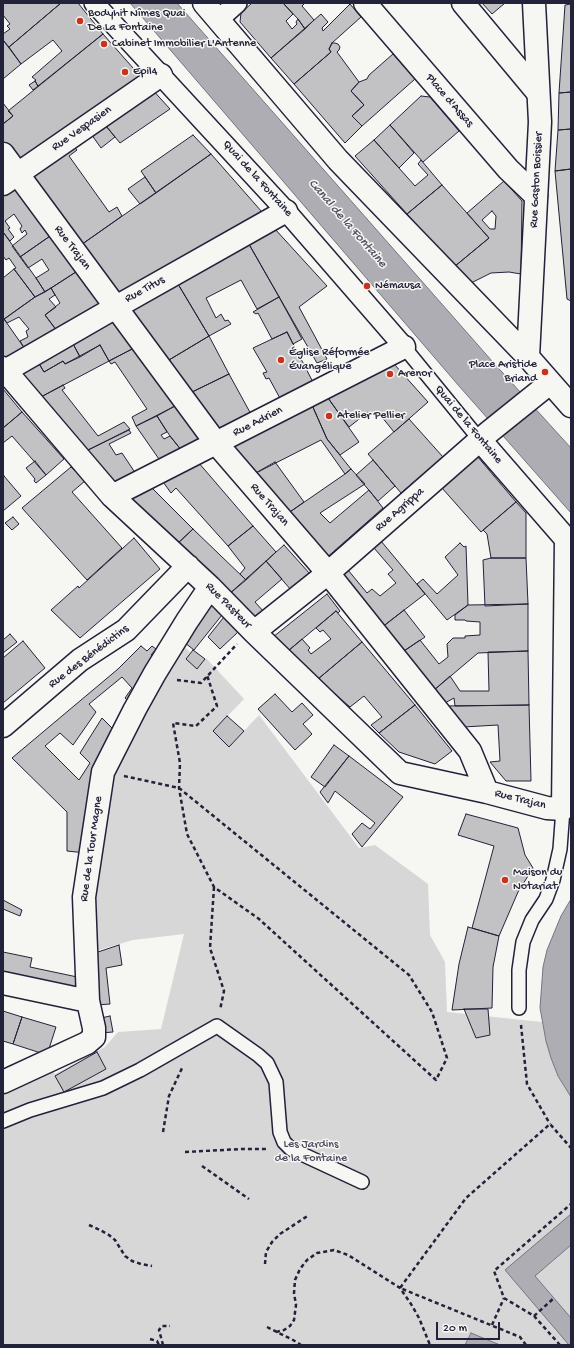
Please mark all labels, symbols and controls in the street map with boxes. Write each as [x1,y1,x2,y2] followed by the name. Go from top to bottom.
[88,7,185,35] place label: Bodyhit Nîmes Quai De La Fontaine
[75,16,85,26] marker: Bodyhit Nîmes Quai De La Fontaine
[112,37,256,51] place label: Cabinet Immobilier L'Antenne
[99,39,109,49] marker: Cabinet Immobilier L'Antenne
[133,65,157,79] place label: Epil4
[120,67,130,77] marker: Epil4
[422,71,476,131] street label: Place d'Assas
[49,103,115,155] street label: Rue Vespasien
[527,132,547,228] street label: Rue Gaston Boissier
[219,138,295,220] street label: Quai de la Fontaine
[304,177,390,271] water label: Canal de la Fontaine
[51,223,93,273] street label: Rue Trajan
[123,273,167,307] street label: Rue Titus
[375,279,421,293] place label: Némausa
[362,281,372,291] marker: Némausa
[289,346,370,374] place label: Église Réformée Évangélique
[276,355,286,365] marker: Église Réformée Évangélique
[469,358,537,386] place label: Place Aristide Briand
[398,367,432,381] place label: Arenor
[540,367,550,377] marker: Place Aristide Briand
[385,369,395,379] marker: Arenor
[431,383,505,467] street label: Quai de la Fontaine
[231,403,285,441] street label: Rue Adrien
[337,409,405,423] place label: Atelier Pellier
[324,411,334,421] marker: Atelier Pellier
[246,481,292,529] street label: Rue Trajan
[373,485,427,535] street label: Rue Agrippa
[202,580,254,632] street label: Rue Pasteur
[46,622,132,692] street label: Rue des Bénédictins
[493,787,547,813] street label: Rue Trajan
[77,795,107,903] street label: Rue de la Tour Magne
[513,866,562,894] place label: Maison du Notariat
[500,875,510,885] marker: Maison du Notariat
[275,1138,347,1166] park label: Les Jardins de la Fontaine
[438,1314,502,1340] scale bar
[443,1322,467,1336] text: 20 m

